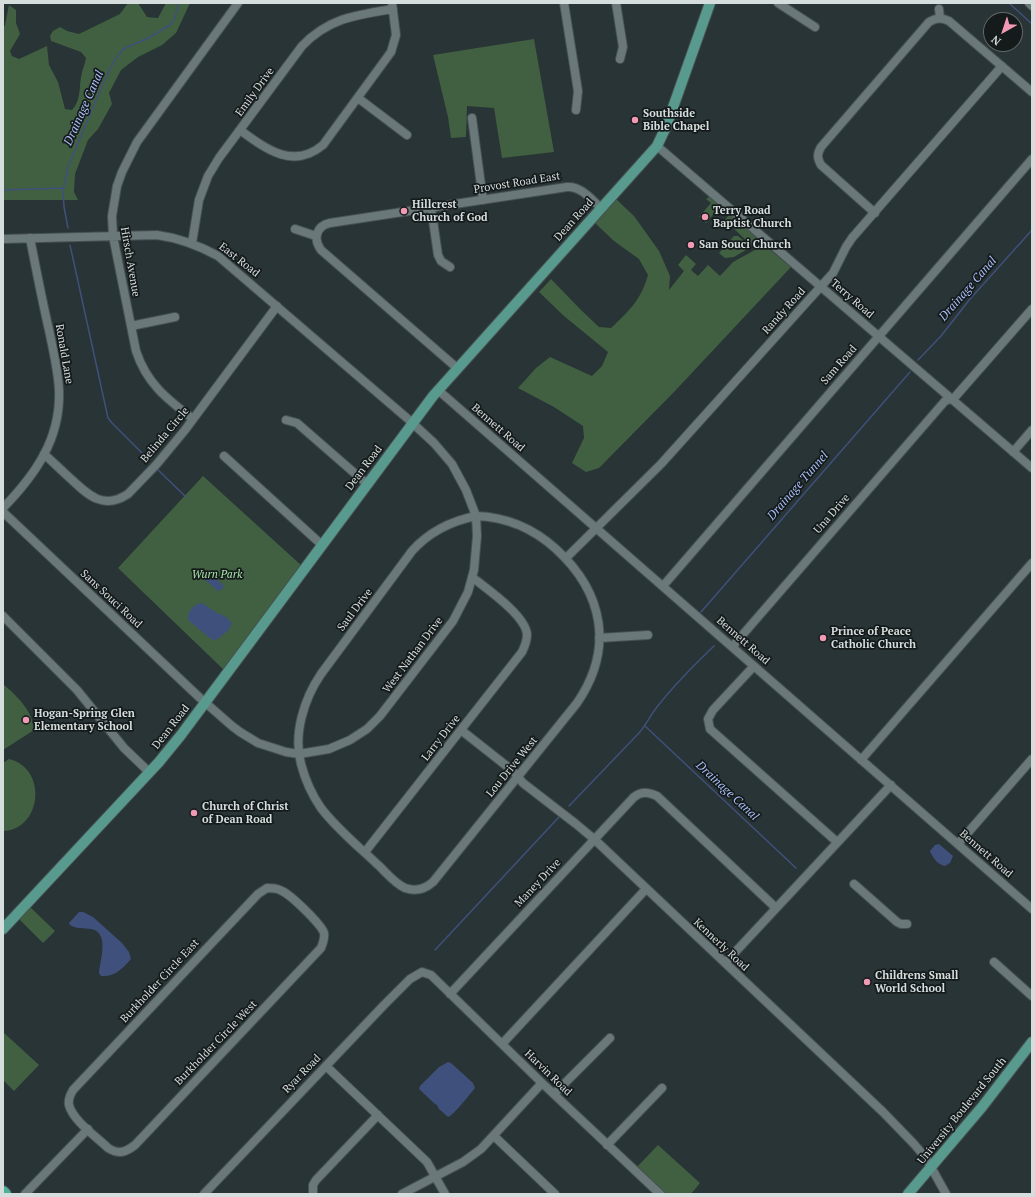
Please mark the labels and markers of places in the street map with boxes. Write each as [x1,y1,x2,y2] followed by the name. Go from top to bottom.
[643,107,709,133] place label: Southside Bible Chapel
[630,115,640,125] marker: Southside Bible Chapel
[412,198,488,224] place label: Hillcrest Church of God
[713,204,791,230] place label: Terry Road Baptist Church
[399,206,409,216] marker: Hillcrest Church of God
[700,212,710,222] marker: Terry Road Baptist Church
[699,238,791,252] place label: San Souci Church
[686,240,696,250] marker: San Souci Church
[831,625,916,651] place label: Prince of Peace Catholic Church
[818,633,828,643] marker: Prince of Peace Catholic Church
[34,707,135,733] place label: Hogan-Spring Glen Elementary School
[21,715,31,725] marker: Hogan-Spring Glen Elementary School
[202,800,289,826] place label: Church of Christ of Dean Road
[189,808,199,818] marker: Church of Christ of Dean Road
[875,969,959,995] place label: Childrens Small World School
[862,977,872,987] marker: Childrens Small World School

